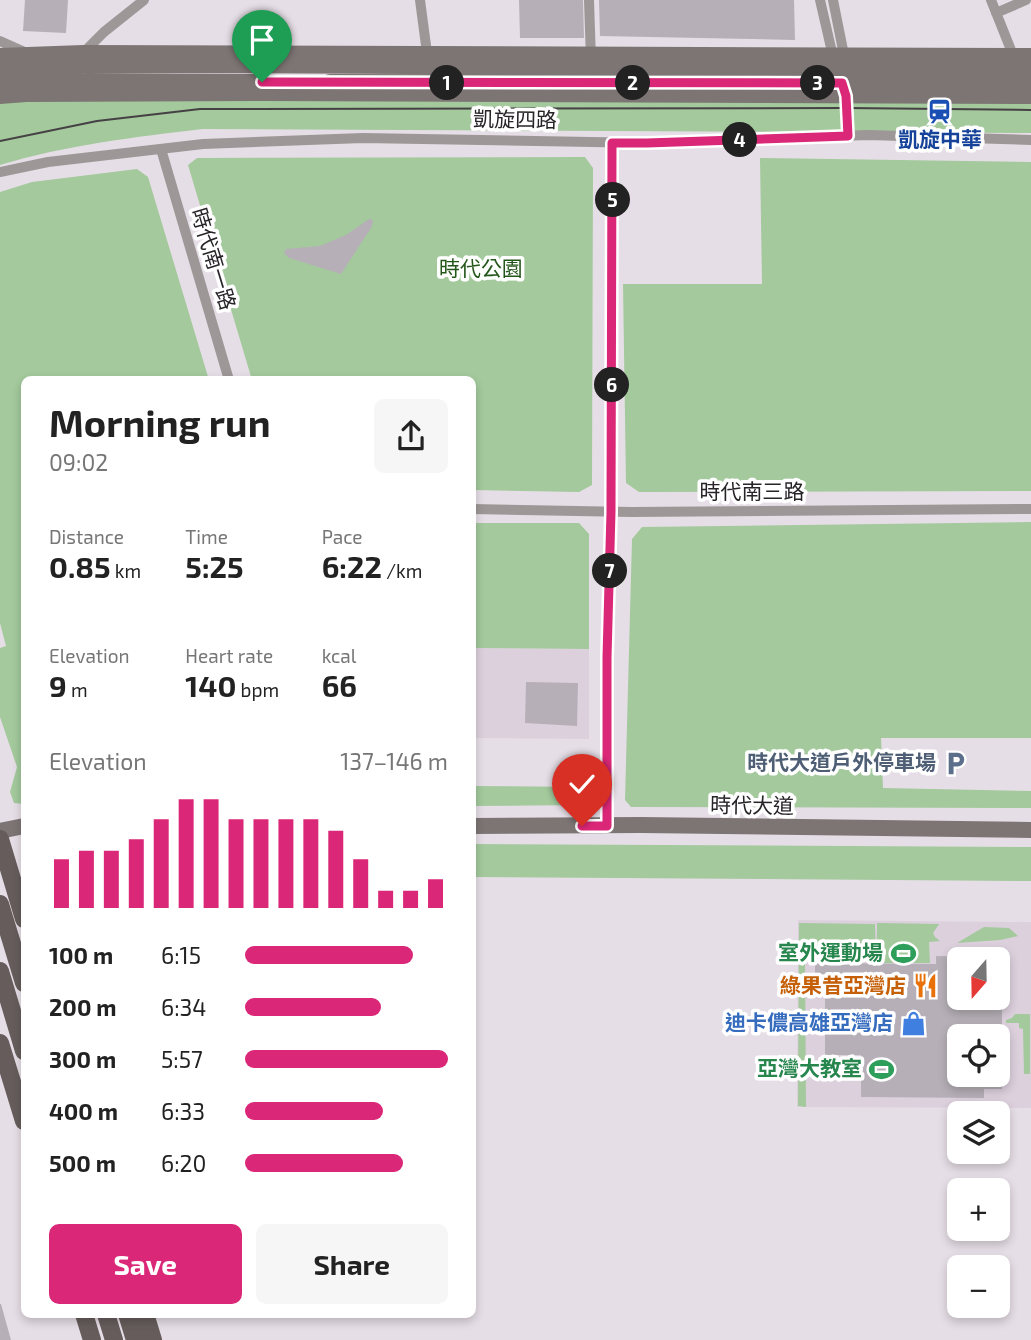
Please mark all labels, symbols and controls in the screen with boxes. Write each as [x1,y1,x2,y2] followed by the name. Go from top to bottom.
[232,10,292,82] pin
[243,21,281,59] icon: arrive
[430,66,464,100] pin: 1
[616,66,650,100] pin: 2
[800,66,836,100] pin: 3
[442,71,451,94] text: 1
[627,71,638,94] text: 2
[812,71,823,94] text: 3
[926,97,954,125] station icon: 凱旋中華
[473,105,557,132] street label: 凱旋四路
[722,122,758,158] pin: 4
[898,126,982,151] place label: 凱旋中華
[733,128,746,151] text: 4
[596,182,630,218] pin: 5
[607,188,618,211] text: 5
[187,205,242,312] street label: 時代南一路
[439,255,523,280] park label: 時代公園
[594,368,630,402] pin: 6
[606,373,617,396] text: 6
[49,399,270,445] text: Morning run
[374,399,448,473] button: share
[49,448,108,476] text: 09:02
[700,478,805,503] street label: 時代南三路
[49,525,124,548] text: Distance
[185,525,228,548] text: Time
[322,525,363,548] text: Pace
[49,548,111,584] text: 0.85
[185,548,244,584] text: 5:25
[322,548,382,584] text: 6:22
[592,554,628,588] pin: 7
[111,559,141,582] text: km
[382,559,422,582] text: /km
[604,559,615,582] text: 7
[49,644,130,667] text: Elevation
[185,644,273,667] text: Heart rate
[322,644,356,667] text: kcal
[49,667,67,703] text: 9
[185,667,236,703] text: 140
[322,667,357,703] text: 66
[67,678,88,701] text: m
[236,678,279,701] text: bpm
[49,747,147,775] text: Elevation
[340,747,448,775] text: 137–146 m
[747,749,936,774] place label: 時代大道戶外停車場
[942,749,970,777] parking icon: 時代大道戶外停車場
[552,754,612,826] pin
[563,765,601,803] icon: check
[710,791,794,818] street label: 時代大道
[778,939,883,964] place label: 室外運動場
[889,939,917,967] sports icon: 室外運動場
[49,941,113,969] text: 100 m
[161,941,201,969] text: 6:15
[947,947,1010,1010] north arrow
[947,947,1010,1318] map controls
[780,972,906,997] place label: 綠果昔亞灣店
[912,972,940,1000] restaurant icon: 綠果昔亞灣店
[49,993,117,1021] text: 200 m
[161,993,207,1021] text: 6:34
[725,1009,893,1034] place label: 迪卡儂高雄亞灣店
[899,1009,927,1037] shop icon: 迪卡儂高雄亞灣店
[947,1024,1010,1087] button: locate
[49,1045,116,1073] text: 300 m
[161,1045,203,1073] text: 5:57
[757,1055,862,1080] place label: 亞灣大教室
[868,1055,896,1083] sports icon: 亞灣大教室
[49,1097,118,1125] text: 400 m
[161,1097,205,1125] text: 6:33
[947,1101,1010,1164] button: layers
[49,1149,116,1177] text: 500 m
[161,1149,206,1177] text: 6:20
[947,1178,1010,1241] button: +
[49,1224,242,1304] button: Save
[256,1224,448,1304] button: Share
[947,1255,1010,1318] button: −

